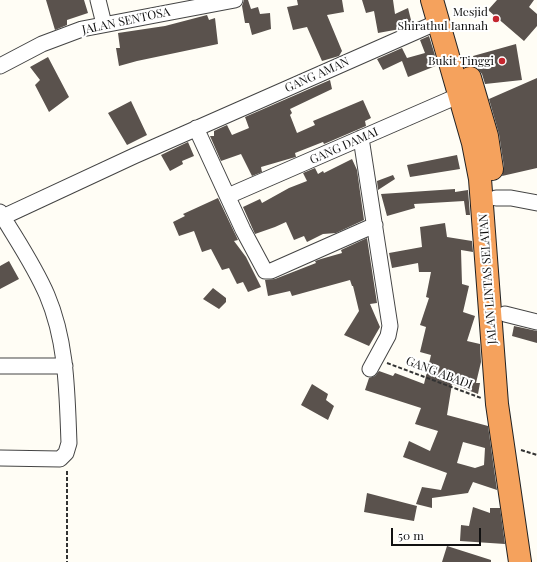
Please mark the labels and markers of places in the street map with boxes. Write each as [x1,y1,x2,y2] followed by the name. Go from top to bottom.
[398,5,488,33] place label: Mesjid Shirathul Iannah
[491,14,501,24] marker: Mesjid Shirathul Iannah
[428,54,494,68] place label: Bukit Tinggi
[497,56,507,66] marker: Bukit Tinggi

